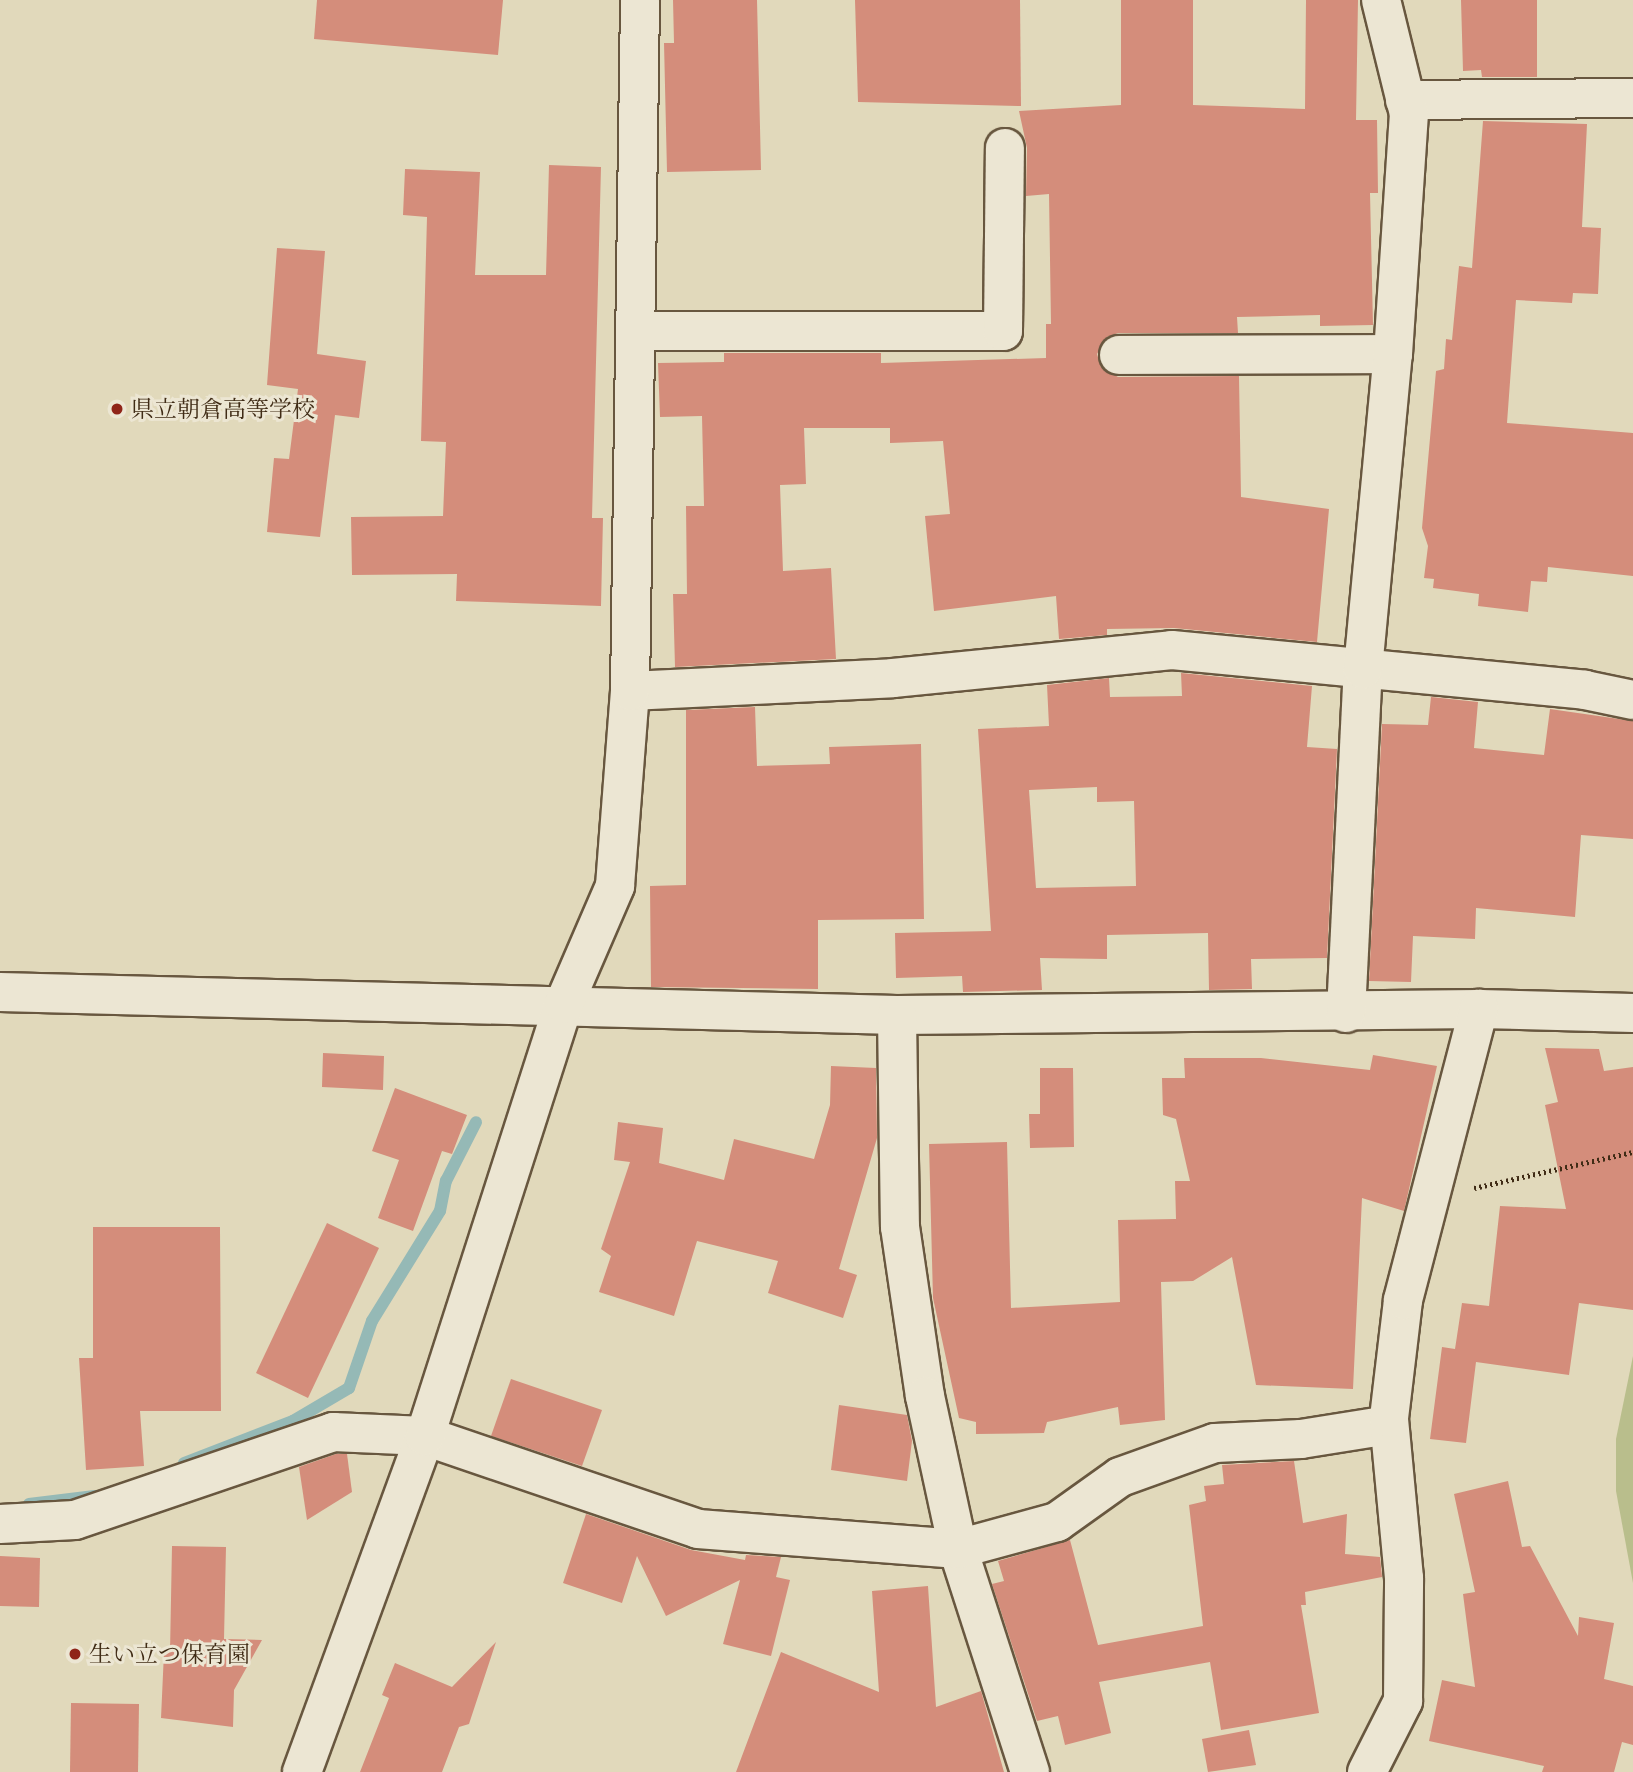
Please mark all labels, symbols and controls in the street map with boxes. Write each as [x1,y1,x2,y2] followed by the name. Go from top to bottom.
[131,395,315,423] place label: 県立朝倉高等学校
[109,401,125,417] marker: 県立朝倉高等学校
[89,1640,250,1668] place label: 生い立つ保育園
[67,1646,83,1662] marker: 生い立つ保育園

